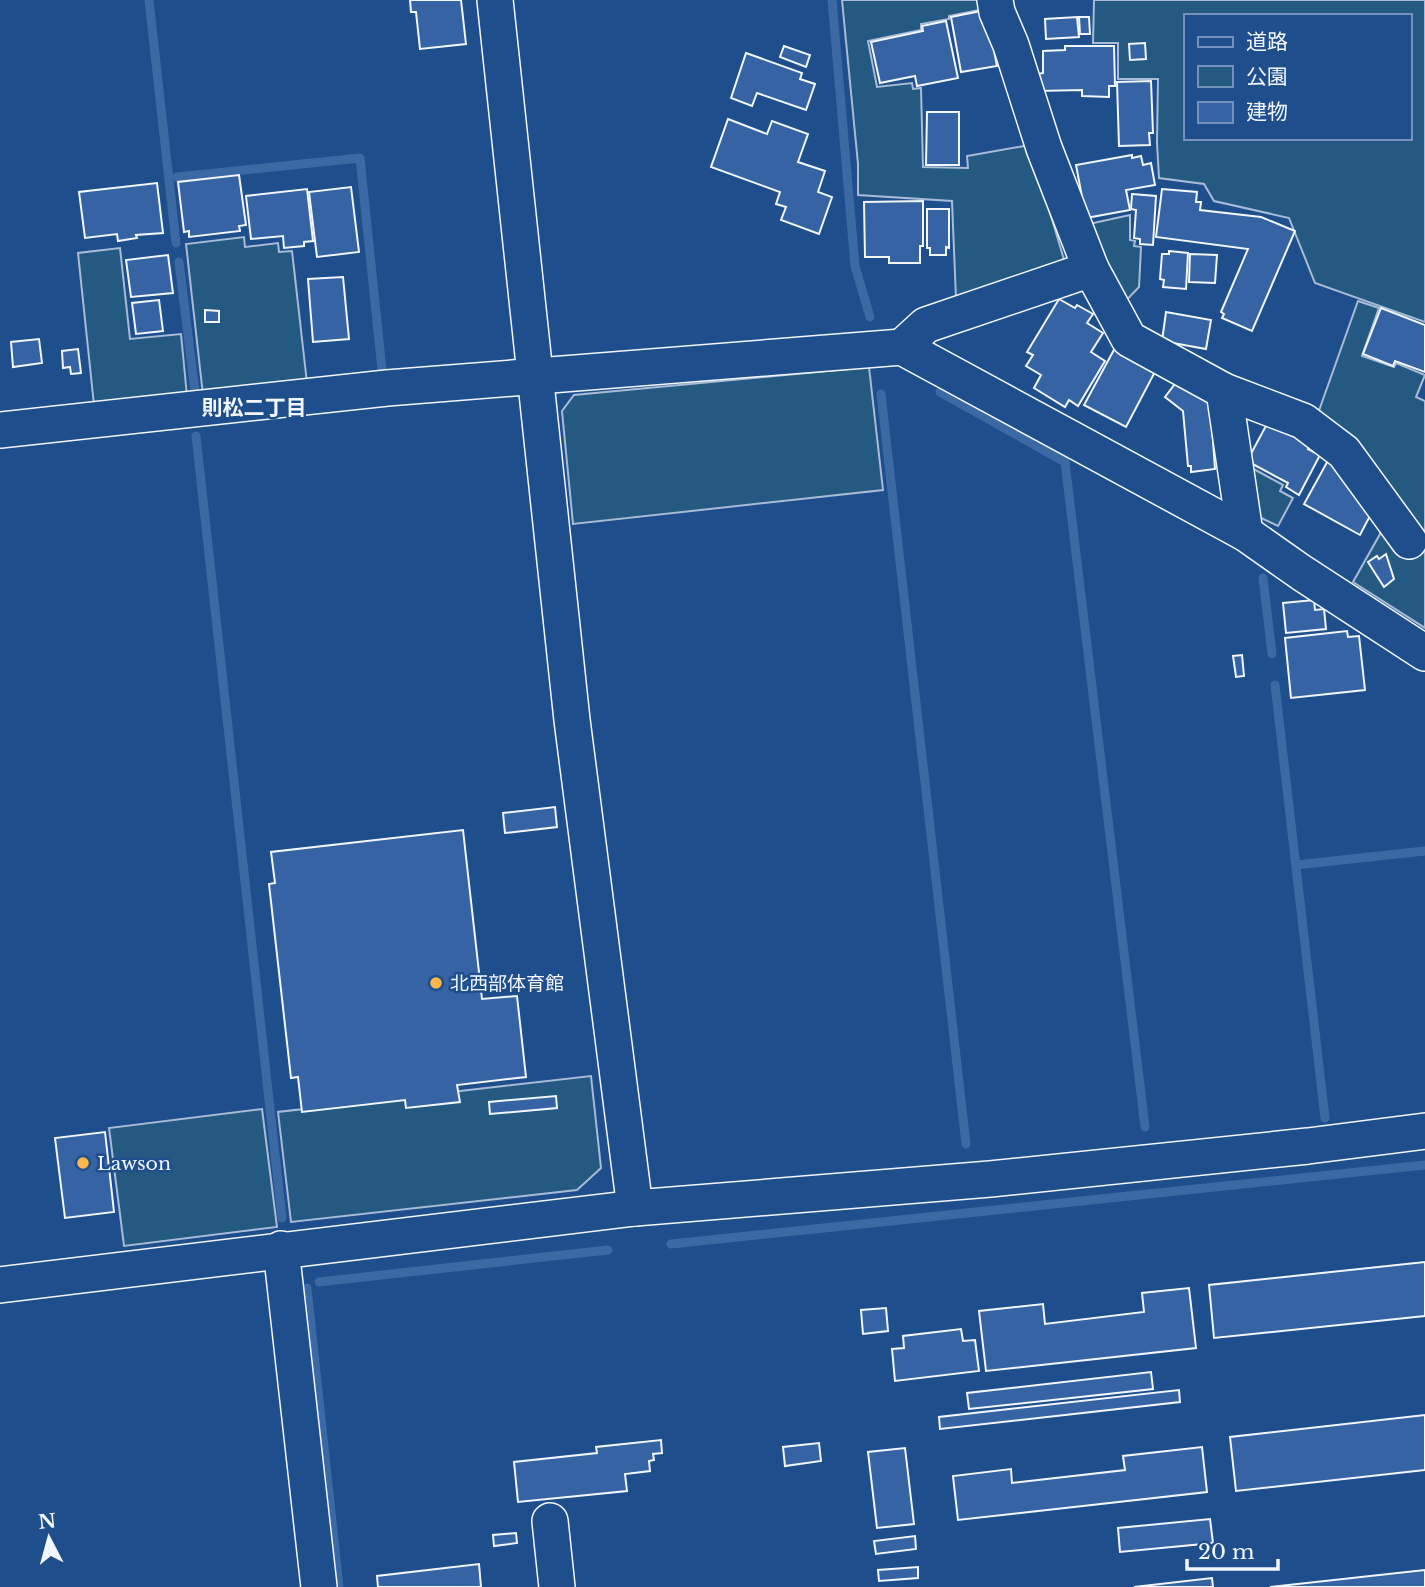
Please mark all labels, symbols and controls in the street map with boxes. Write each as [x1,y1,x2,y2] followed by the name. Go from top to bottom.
[1184,14,1411,140] legend
[1246,29,1288,55] text: 道路
[1246,64,1288,90] text: 公園
[1246,99,1288,125] text: 建物
[202,395,307,421] district label: 則松二丁目
[450,972,564,995] place label: 北西部体育館
[428,975,444,991] marker: 北西部体育館
[97,1152,171,1175] place label: Lawson
[75,1155,91,1171] marker: Lawson
[14,1503,84,1573] north arrow
[37,1509,57,1534] text: N
[1187,1528,1278,1572] scale bar
[1198,1539,1255,1565] text: 20 m

